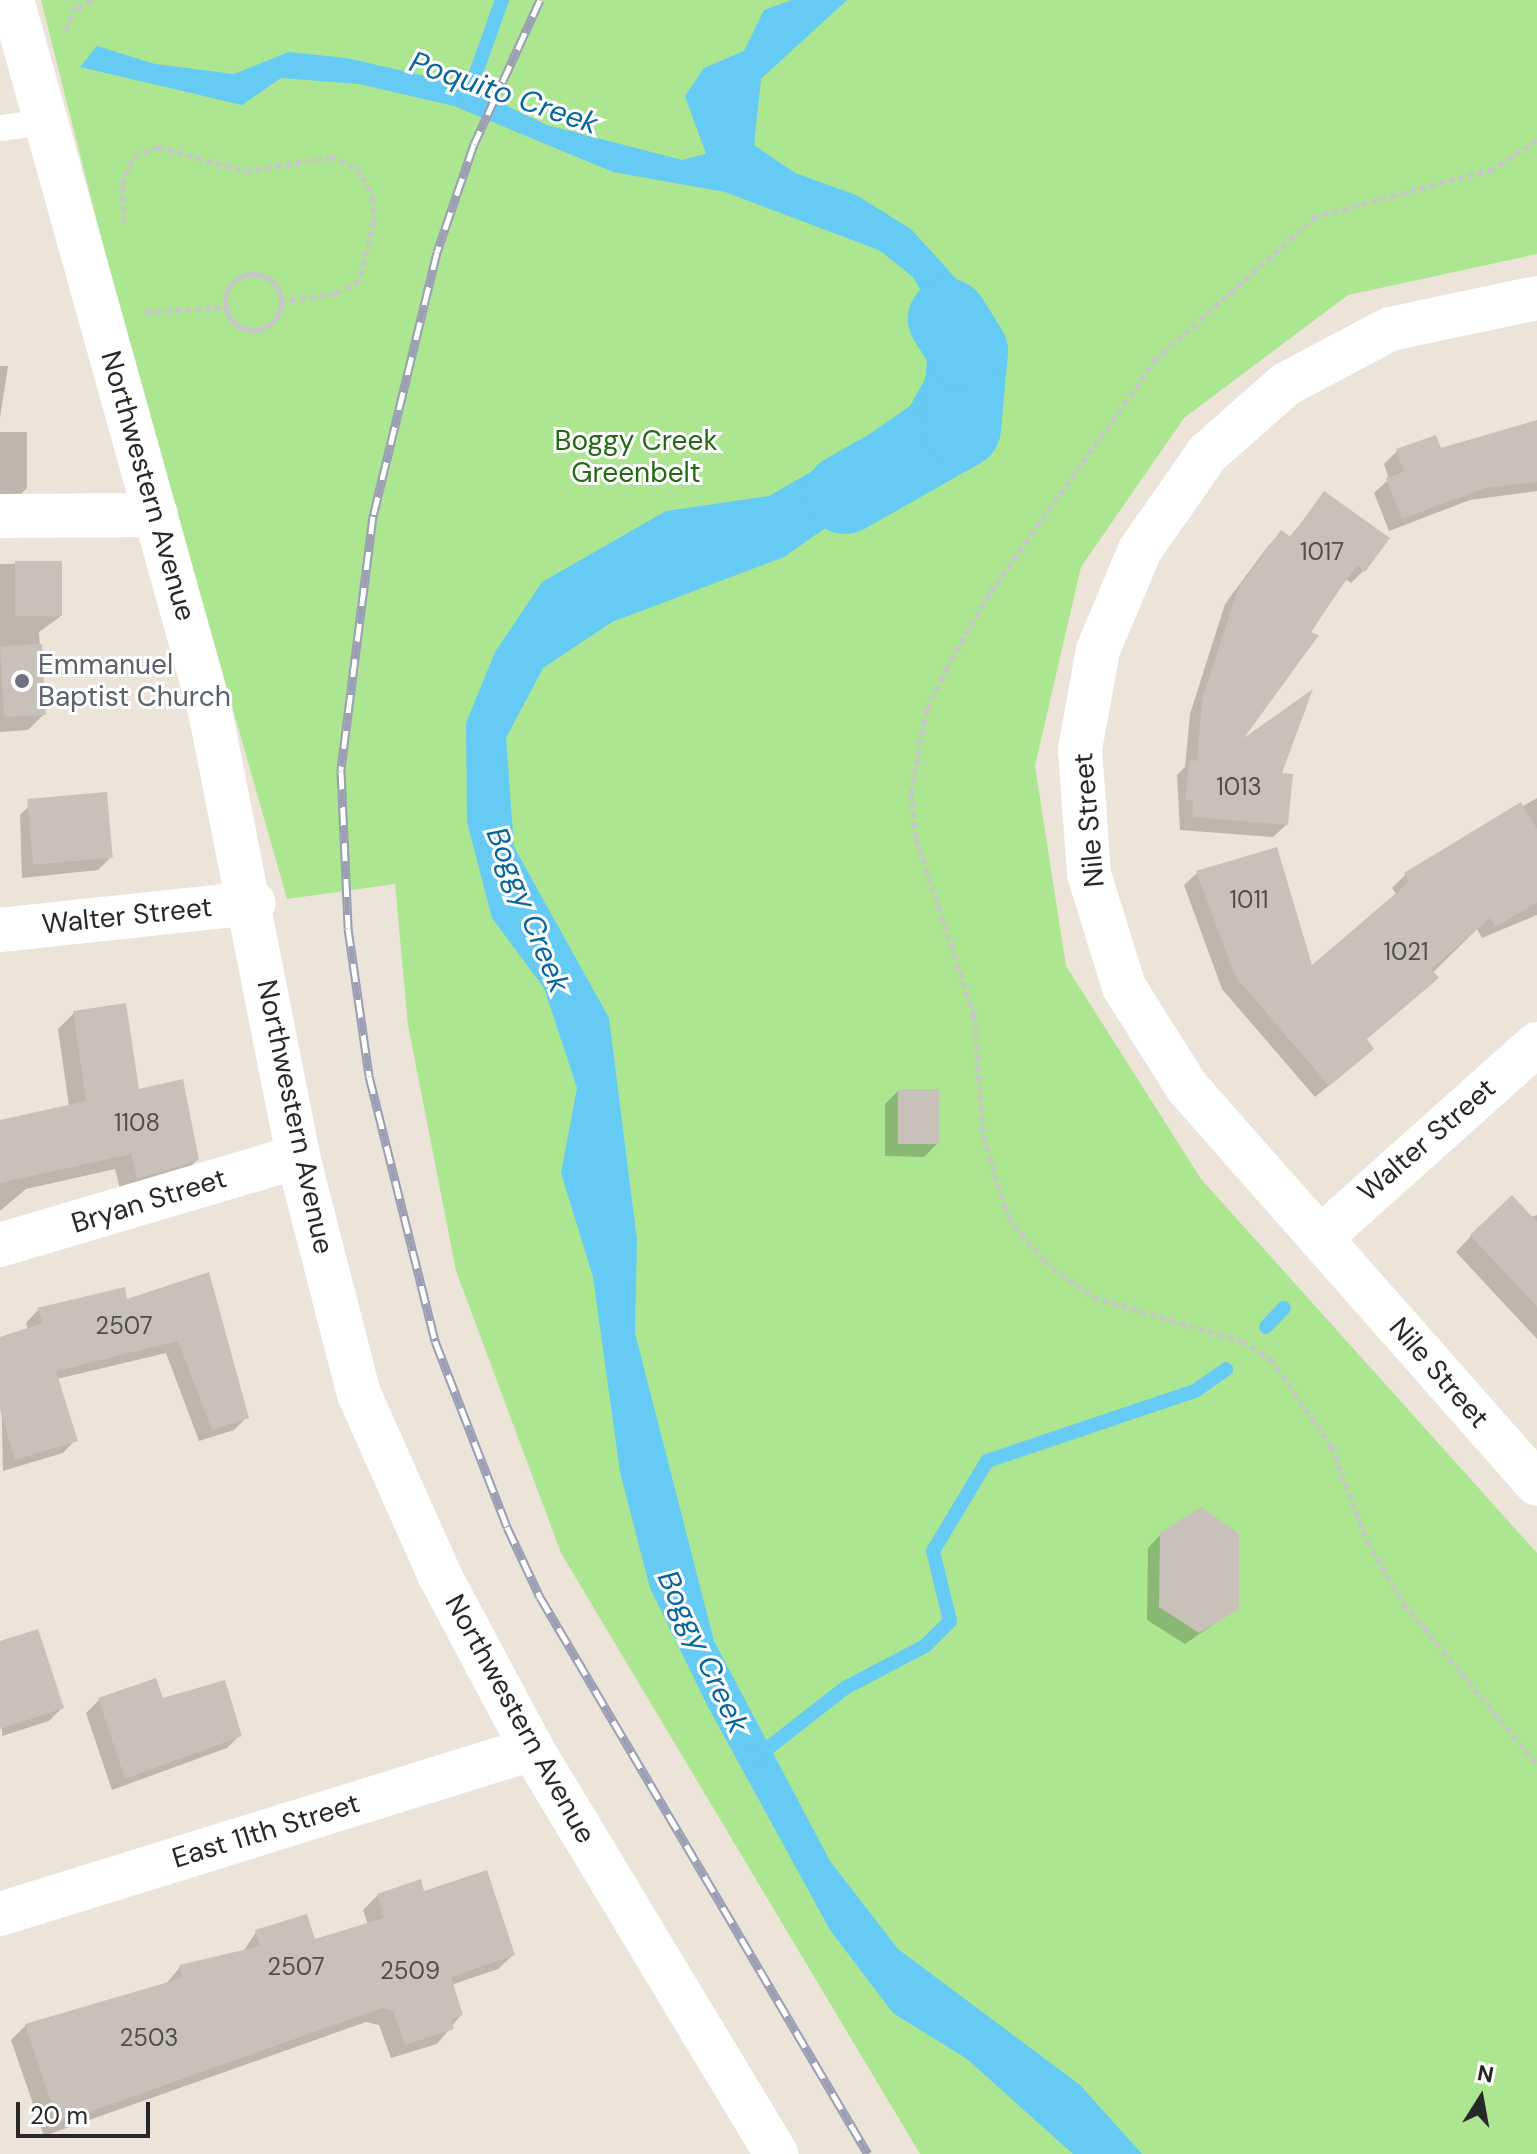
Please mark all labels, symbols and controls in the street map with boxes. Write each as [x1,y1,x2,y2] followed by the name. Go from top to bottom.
[405,44,603,142] water label: Poquito Creek
[93,347,203,625] street label: Northwestern Avenue
[555,424,717,490] park label: Boggy Creek Greenbelt
[1300,538,1344,566] house number: 1017
[38,648,231,714] place label: Emmanuel Baptist Church
[13,672,31,690] marker: Emmanuel Baptist Church
[1066,751,1112,889] street label: Nile Street
[1216,773,1262,801] house number: 1013
[478,822,578,998] water label: Boggy Creek
[1230,886,1268,914] house number: 1011
[40,890,214,942] street label: Walter Street
[1384,938,1428,966] house number: 1021
[250,977,340,1257] street label: Northwestern Avenue
[1352,1071,1502,1209] street label: Walter Street
[114,1109,160,1137] house number: 1108
[68,1162,230,1240] street label: Bryan Street
[1382,1311,1496,1435] street label: Nile Street
[95,1312,153,1340] house number: 2507
[650,1565,756,1739] water label: Boggy Creek
[438,1589,602,1849] street label: Northwestern Avenue
[168,1787,364,1875] street label: East 11th Street
[267,1953,325,1981] house number: 2507
[380,1957,440,1985] house number: 2509
[119,2024,179,2052] house number: 2503
[1441,2058,1521,2138] north arrow
[1475,2058,1496,2090] text: N
[20,2086,154,2136] scale bar
[30,2100,88,2131] text: 20 m

